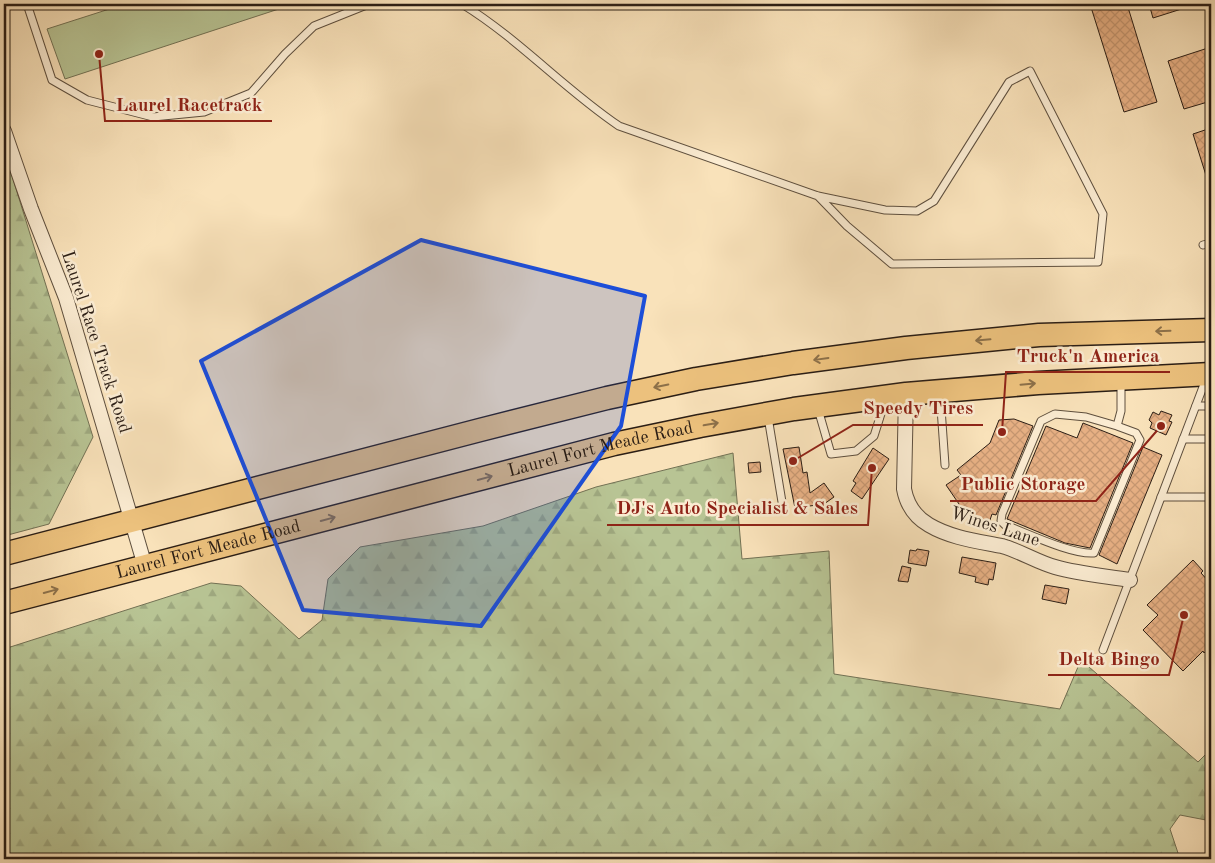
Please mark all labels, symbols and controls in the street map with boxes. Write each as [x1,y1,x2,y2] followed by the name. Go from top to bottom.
[105,87,272,121] callout: Laurel Racetrack
[116,97,263,116] text: Laurel Racetrack
[58,249,134,435] street label: Laurel Race Track Road
[1155,326,1171,335] one-way arrow
[975,336,991,345] one-way arrow
[1006,338,1170,372] callout: Truck'n America
[1016,348,1160,367] text: Truck'n America
[814,354,830,364] one-way arrow
[1020,379,1036,388] one-way arrow
[654,382,670,392] one-way arrow
[853,391,983,425] callout: Speedy Tires
[863,400,973,419] text: Speedy Tires
[506,419,695,480] street label: Laurel Fort Meade Road
[703,419,719,429] one-way arrow
[950,467,1096,501] callout: Public Storage
[476,472,492,482] one-way arrow
[960,476,1086,495] text: Public Storage
[607,491,868,525] callout: DJ's Auto Specialist & Sales
[616,500,858,519] text: DJ's Auto Specialist & Sales
[948,504,1042,550] street label: Wines Lane
[319,513,335,523] one-way arrow
[114,517,302,582] street label: Laurel Fort Meade Road
[42,586,58,595] one-way arrow
[1048,641,1169,675] callout: Delta Bingo
[1058,651,1160,670] text: Delta Bingo

